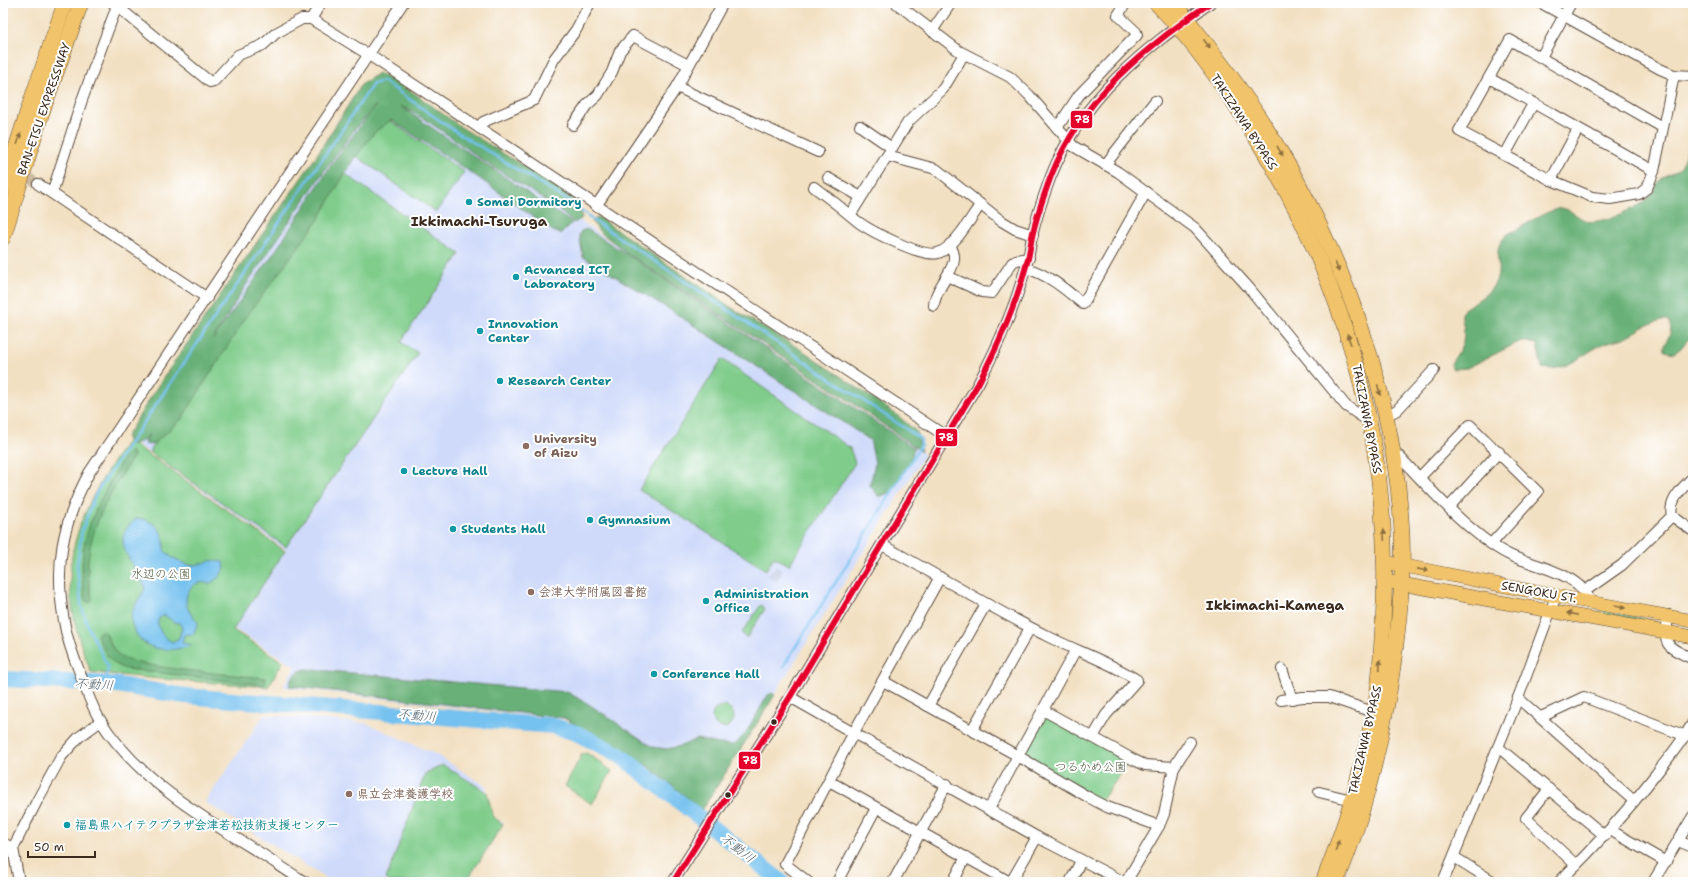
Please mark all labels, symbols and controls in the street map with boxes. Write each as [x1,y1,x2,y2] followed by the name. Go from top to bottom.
[1202,38,1211,49] one-way arrow
[14,40,75,178] street label: BAN-ETSU EXPRESSWAY
[1207,71,1281,173] street label: TAKIZAWA BYPASS
[1070,110,1093,129] line badge: 78
[1074,112,1090,127] text: 78
[16,132,22,144] one-way arrow
[1277,145,1284,157] one-way arrow
[477,194,582,210] place label: Somei Dormitory
[464,197,474,207] marker: Somei Dormitory
[411,212,548,230] district label: Ikkimachi-Tsuruga
[524,262,610,292] place label: Acvanced ICT Laboratory
[1335,262,1341,274] one-way arrow
[511,272,521,282] marker: Acvanced ICT Laboratory
[488,316,558,346] place label: Innovation Center
[475,326,485,336] marker: Innovation Center
[1346,333,1352,345] one-way arrow
[1349,363,1386,475] street label: TAKIZAWA BYPASS
[508,373,612,389] place label: Research Center
[495,376,505,386] marker: Research Center
[1376,384,1382,396] one-way arrow
[935,428,958,447] line badge: 78
[938,430,954,445] text: 78
[534,431,597,461] place label: University of Aizu
[521,441,531,451] marker: University of Aizu
[412,463,487,479] place label: Lecture Hall
[399,466,409,476] marker: Lecture Hall
[598,512,671,528] place label: Gymnasium
[585,515,595,525] marker: Gymnasium
[461,521,546,537] place label: Students Hall
[448,524,458,534] marker: Students Hall
[1381,529,1388,541] one-way arrow
[131,566,191,582] park label: 水辺の公園
[1417,567,1430,573] one-way arrow
[1500,578,1578,606] street label: SENGOKU ST.
[539,584,647,600] place label: 会津大学附属図書館
[714,586,809,616] place label: Administration Office
[526,587,536,597] marker: 会津大学附属図書館
[701,596,711,606] marker: Administration Office
[1206,596,1345,614] district label: Ikkimachi-Kamega
[1614,604,1626,610] one-way arrow
[1566,611,1578,617] one-way arrow
[1376,659,1383,671] one-way arrow
[662,666,760,682] place label: Conference Hall
[649,669,659,679] marker: Conference Hall
[74,674,114,694] water label: 不動川
[1345,684,1385,796] street label: TAKIZAWA BYPASS
[397,705,437,725] water label: 不動川
[769,717,779,727] unlabelled marker
[738,751,761,770] line badge: 78
[742,753,758,768] text: 78
[1055,759,1127,775] park label: つるかめ公園
[357,786,453,802] place label: 県立会津養護学校
[344,789,354,799] marker: 県立会津養護学校
[723,790,733,800] unlabelled marker
[75,817,339,833] place label: 福島県ハイテクプラザ会津若松技術支援センター
[62,820,72,830] marker: 福島県ハイテクプラザ会津若松技術支援センター
[717,829,759,867] water label: 不動川
[28,833,95,859] scale bar
[34,839,64,855] text: 50 m
[1334,839,1340,851] one-way arrow

